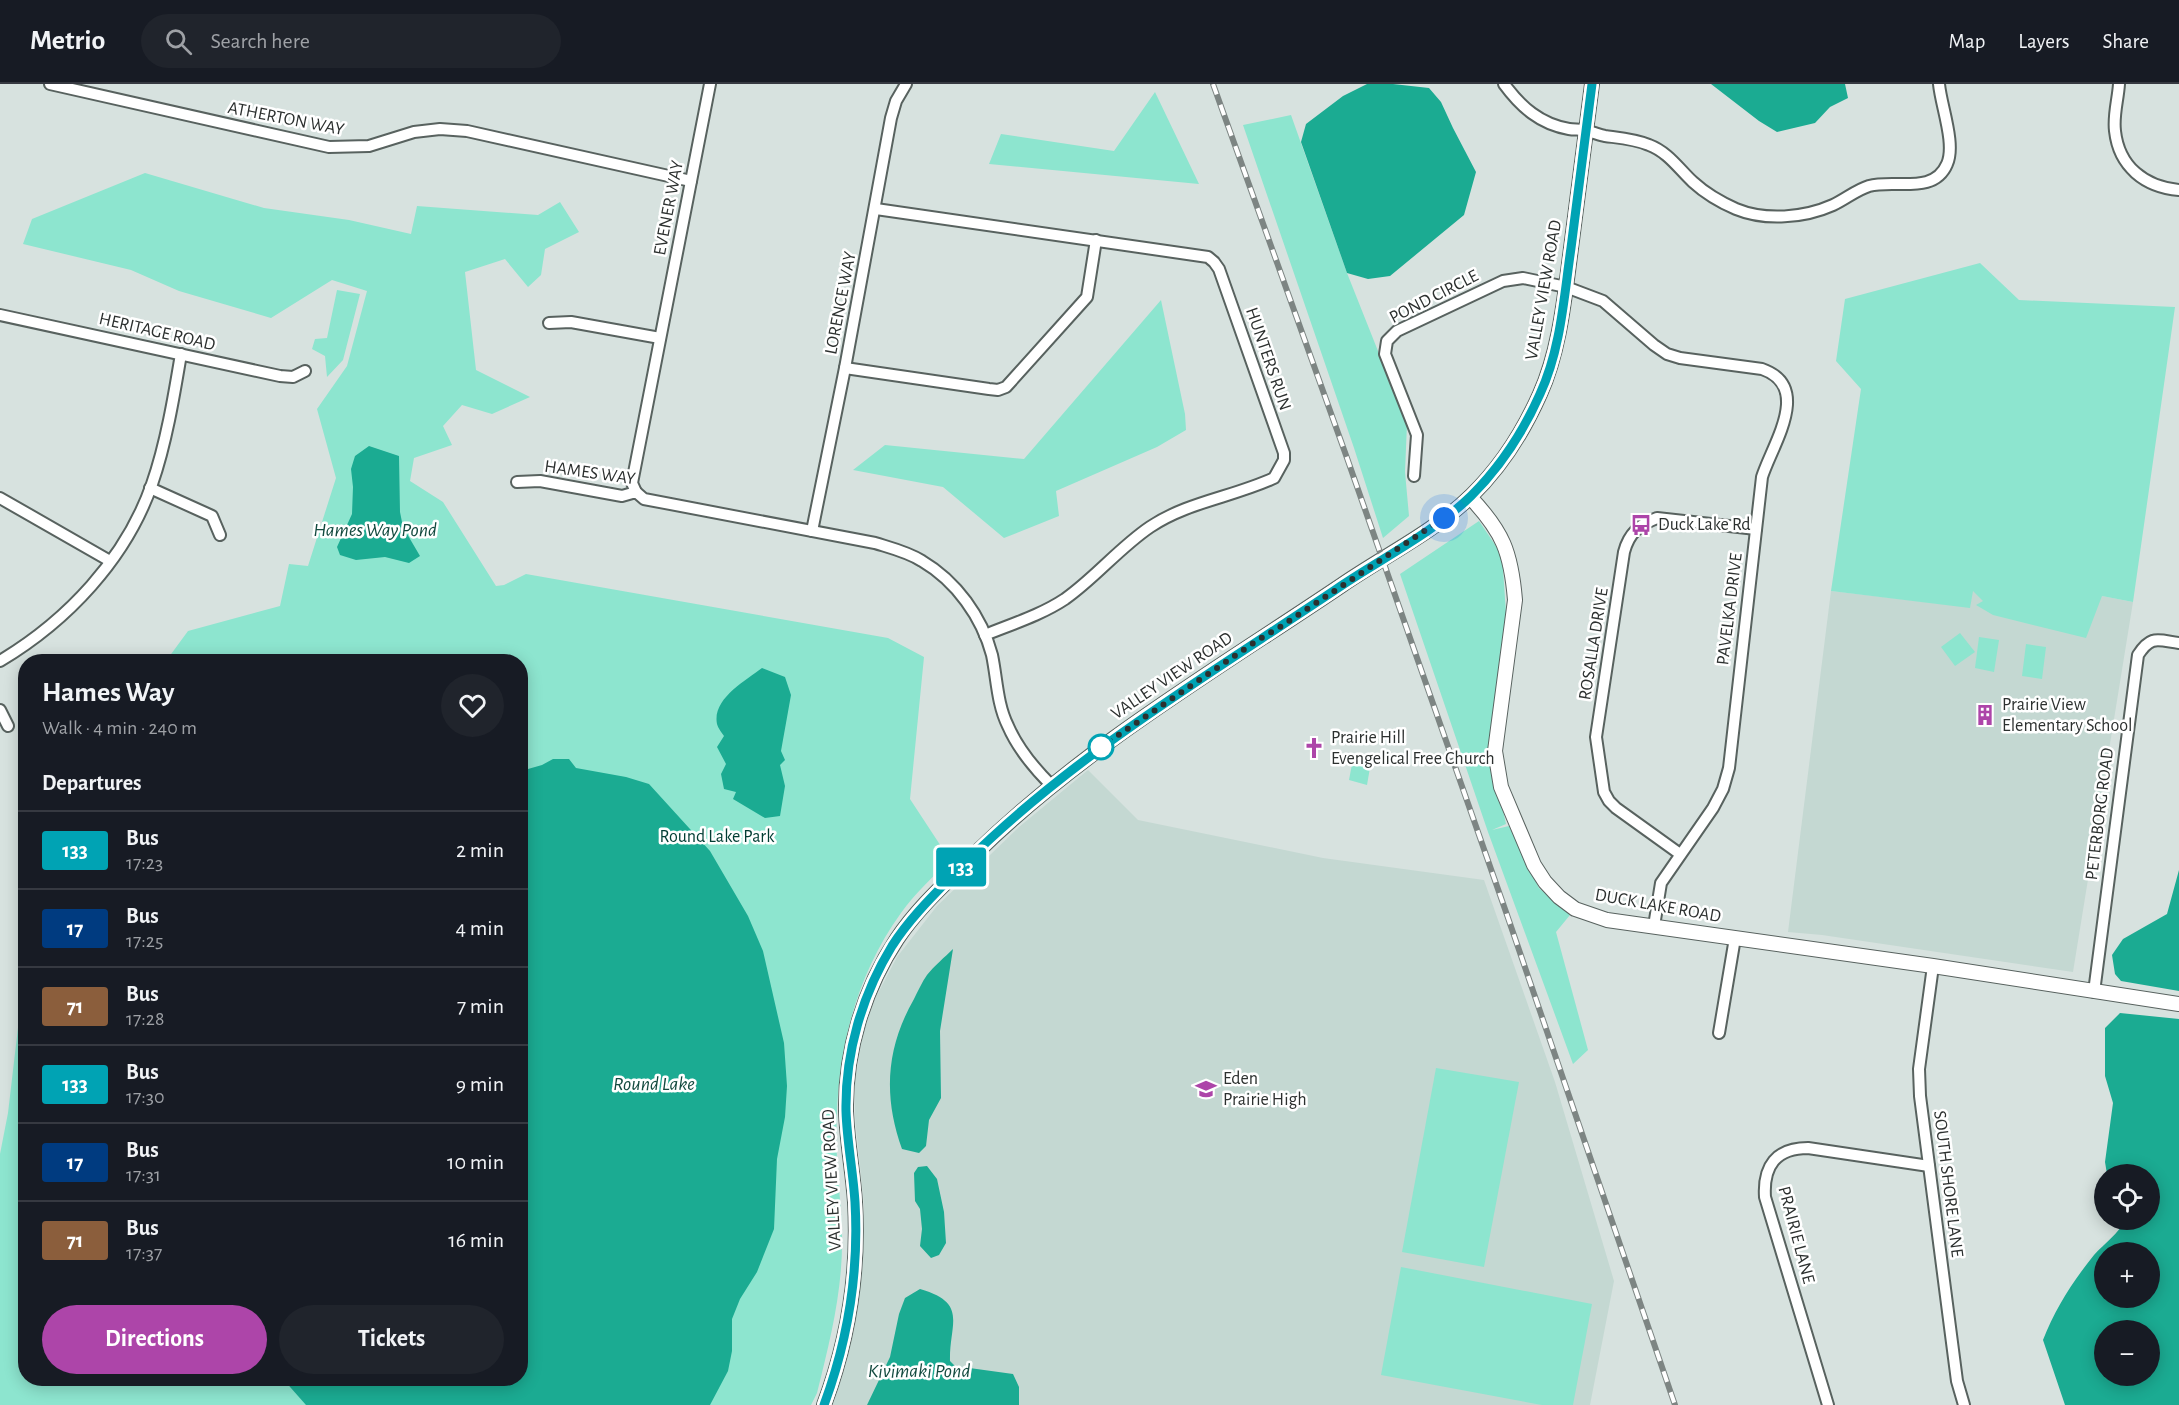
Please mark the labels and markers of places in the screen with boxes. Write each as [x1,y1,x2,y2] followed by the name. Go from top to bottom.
[1629,513,1653,537] bus stop icon: Duck Lake Rd
[1658,516,1751,534] place label: Duck Lake Rd
[2002,696,2133,735] place label: Prairie View Elementary School
[1973,703,1997,727] building icon: Prairie View Elementary School
[1331,729,1495,768] place label: Prairie Hill Evengelical Free Church
[1088,734,1114,760] unlabelled marker
[1302,736,1326,760] church icon: Prairie Hill Evengelical Free Church
[1223,1070,1307,1109] place label: Eden Prairie High
[1194,1077,1218,1101] school or university icon: Eden Prairie High

